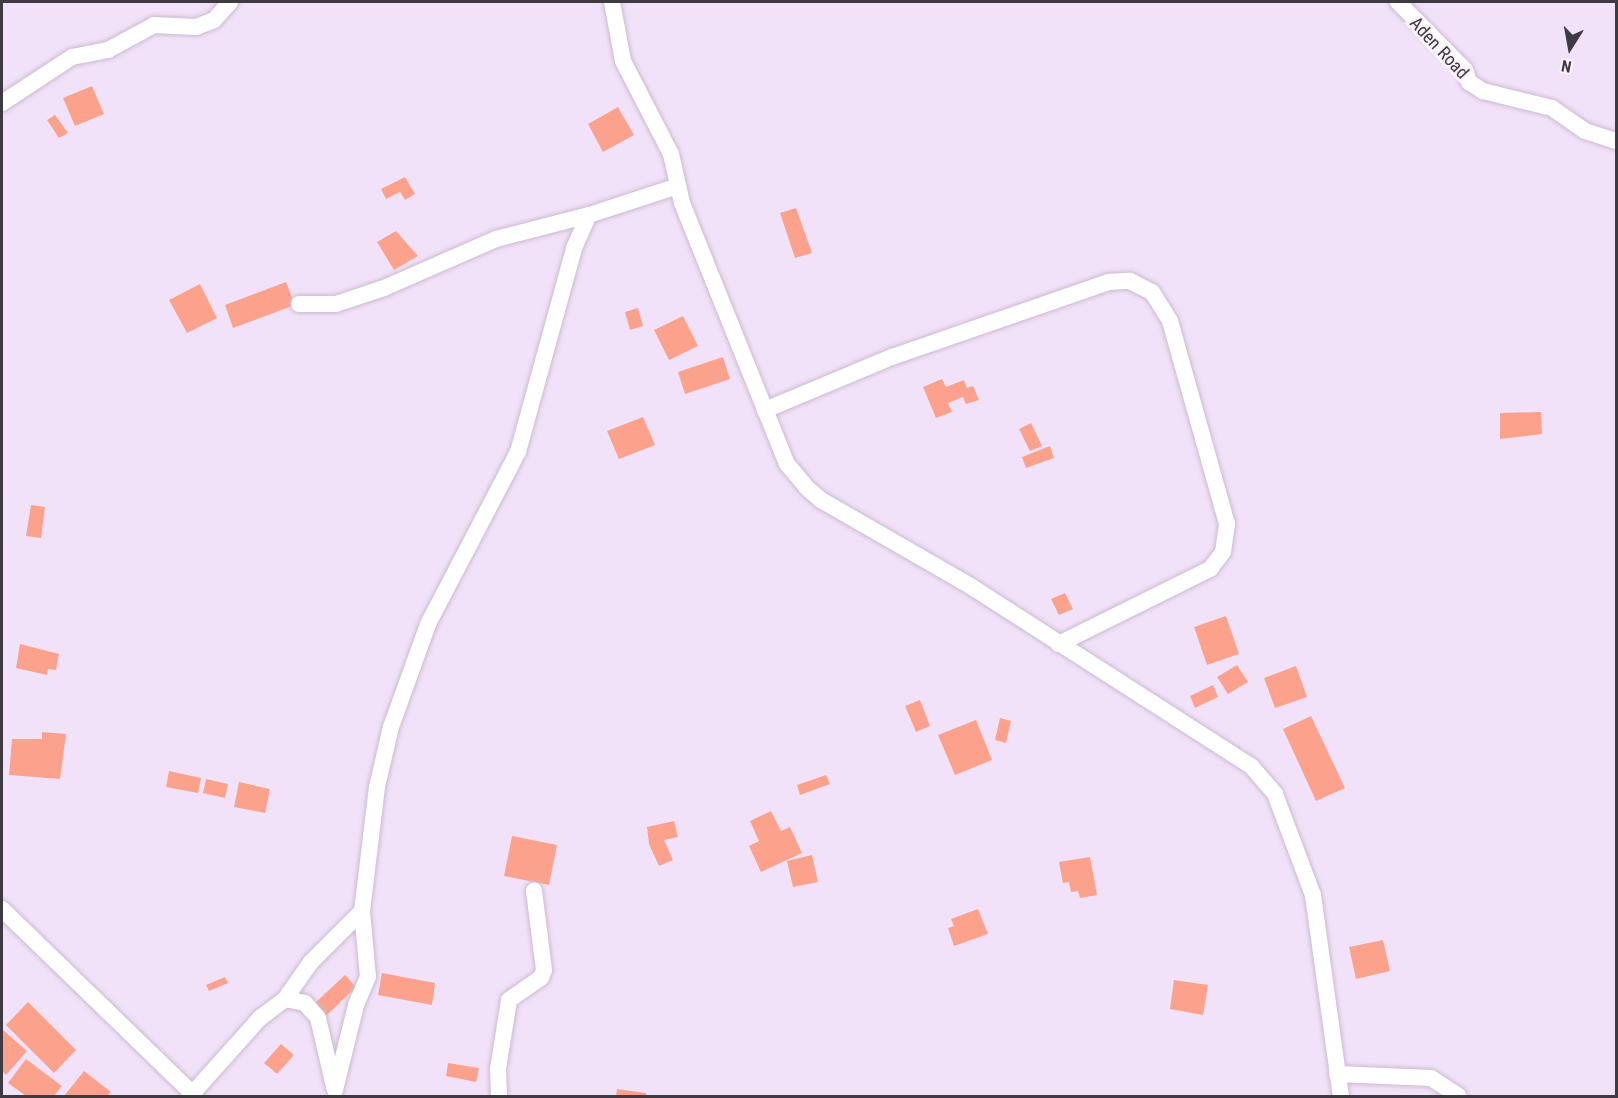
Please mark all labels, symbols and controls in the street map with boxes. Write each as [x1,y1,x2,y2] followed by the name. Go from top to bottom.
[1405,13,1473,83] street label: Aden Road
[1540,18,1600,78] north arrow
[1560,56,1573,76] text: N

